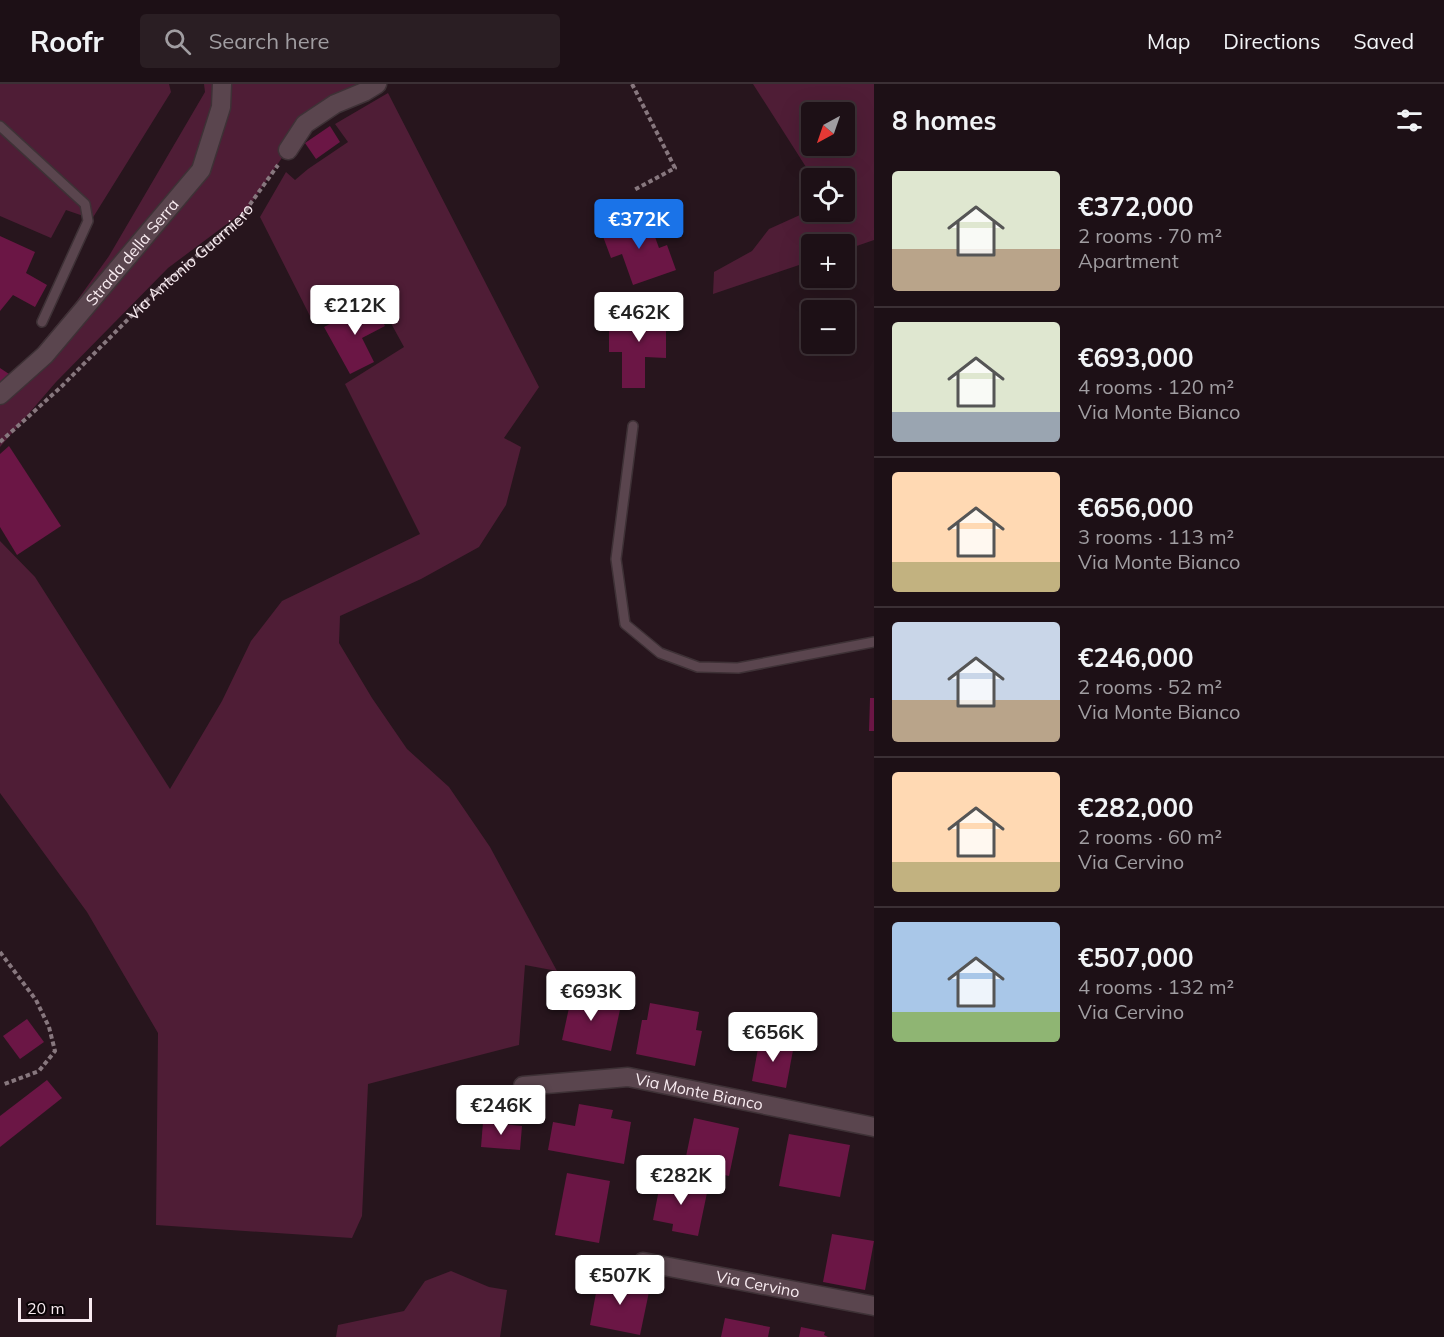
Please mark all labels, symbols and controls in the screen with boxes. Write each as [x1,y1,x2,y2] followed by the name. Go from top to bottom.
[140,14,560,68] search box
[30,24,104,59] text: Roofr
[161,25,194,58] icon: search
[209,27,330,55] text: Search here
[1147,28,1190,54] text: Map
[1223,28,1320,54] text: Directions
[1353,28,1414,54] text: Saved
[801,102,855,156] north arrow
[801,102,855,354] map controls
[892,104,996,137] text: 8 homes
[1393,104,1426,137] icon: filters
[801,168,855,222] button: locate
[1078,190,1194,223] text: €372,000
[81,194,183,310] street label: Strada della Serra
[940,195,1012,267] icon: home
[597,199,681,250] pin: €372K
[123,200,257,325] street label: Via Antonio Guarniero
[608,206,670,231] text: €372K
[1078,223,1222,248] text: 2 rooms · 70 m²
[801,234,855,288] button: +
[1078,248,1179,273] text: Apartment
[313,285,397,336] pin: €212K
[324,292,386,317] text: €212K
[597,292,681,343] pin: €462K
[608,299,670,324] text: €462K
[801,300,855,354] button: −
[1078,341,1194,374] text: €693,000
[940,346,1012,418] icon: home
[1078,374,1234,399] text: 4 rooms · 120 m²
[1078,399,1240,424] text: Via Monte Bianco
[1078,491,1194,524] text: €656,000
[940,496,1012,568] icon: home
[1078,524,1234,549] text: 3 rooms · 113 m²
[1078,549,1240,574] text: Via Monte Bianco
[1078,641,1194,674] text: €246,000
[940,646,1012,718] icon: home
[1078,674,1222,699] text: 2 rooms · 52 m²
[1078,699,1240,724] text: Via Monte Bianco
[1078,791,1194,824] text: €282,000
[940,796,1012,868] icon: home
[1078,824,1222,849] text: 2 rooms · 60 m²
[1078,849,1184,874] text: Via Cervino
[1078,941,1194,974] text: €507,000
[940,946,1012,1018] icon: home
[549,971,633,1022] pin: €693K
[1078,974,1234,999] text: 4 rooms · 132 m²
[560,978,622,1003] text: €693K
[1078,999,1184,1024] text: Via Cervino
[731,1012,815,1063] pin: €656K
[742,1019,804,1044] text: €656K
[633,1069,765,1114] street label: Via Monte Bianco
[459,1085,543,1136] pin: €246K
[470,1092,532,1117] text: €246K
[639,1155,723,1206] pin: €282K
[650,1162,712,1187] text: €282K
[578,1255,662,1306] pin: €507K
[589,1262,651,1287] text: €507K
[714,1266,802,1302] street label: Via Cervino
[18,1295,92,1322] scale bar
[27,1298,64,1318] text: 20 m

